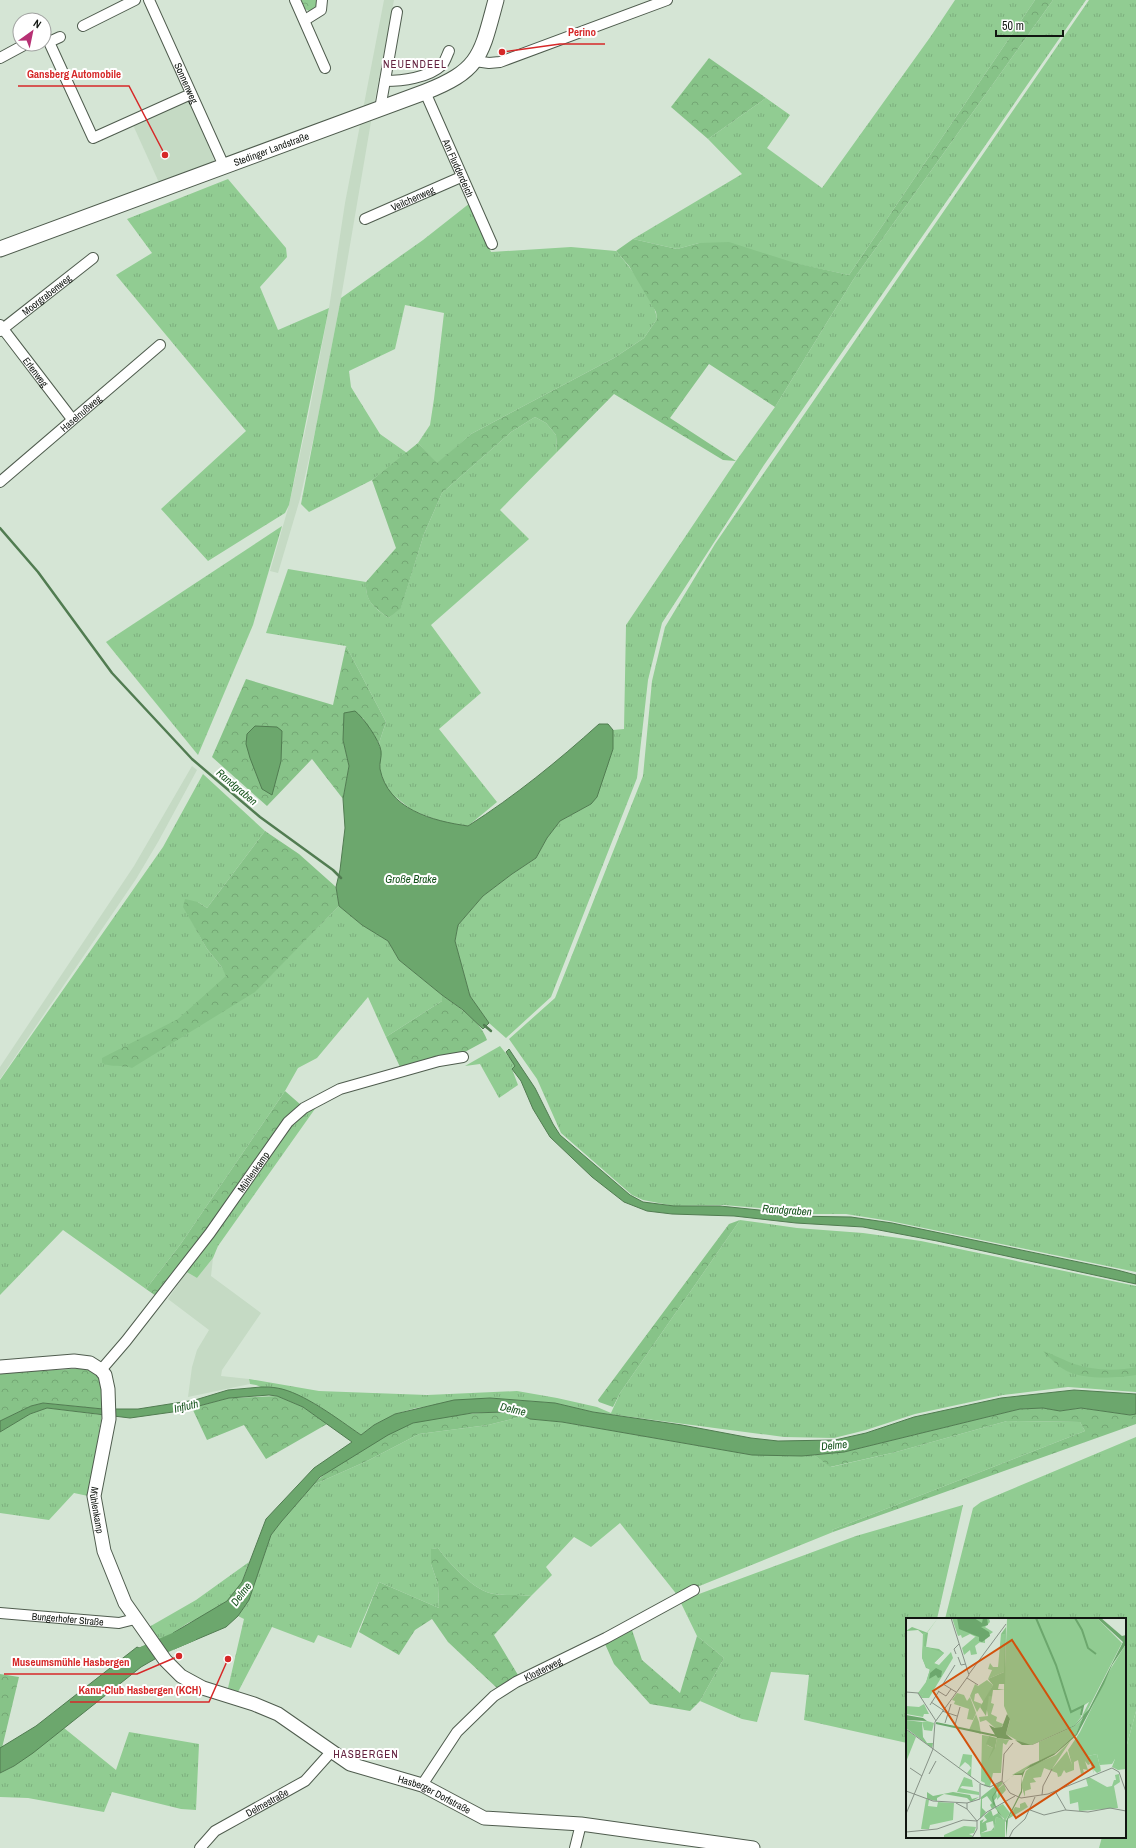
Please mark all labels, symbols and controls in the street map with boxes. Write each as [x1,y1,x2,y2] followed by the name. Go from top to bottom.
[12,12,52,52] north arrow
[996,12,1063,38] scale bar
[31,16,44,31] text: N
[1002,18,1024,34] text: 50 m
[560,21,605,44] callout: Perino
[568,25,597,39] text: Perino
[383,57,447,71] district label: NEUENDEEL
[172,61,201,106] street label: Sonnenweg
[18,63,129,86] callout: Gansberg Automobile
[27,67,121,81] text: Gansberg Automobile
[232,129,311,169] street label: Stedinger Landstraße
[440,136,477,199] street label: Am Fludderdeich
[389,183,437,213] street label: Veilchenweg
[19,271,74,318] street label: Moorgrabenweg
[20,354,52,390] street label: Erlenweg
[57,392,104,434] street label: Haselnußweg
[213,766,261,808] water label: Randgraben
[385,872,437,886] water label: Große Brake
[234,1148,272,1195] street label: Mühlenkamp
[762,1201,812,1219] water label: Randgraben
[172,1396,200,1416] water label: Influth
[499,1399,527,1419] water label: Delme
[820,1437,848,1453] water label: Delme
[87,1486,107,1535] street label: Mühlenkamp
[228,1579,254,1609] water label: Delme
[31,1609,105,1628] street label: Bungerhofer Straße
[906,1618,1126,1838] inset map
[4,1651,137,1674] callout: Museumsmühle Hasbergen
[522,1654,564,1684] street label: Klosterweg
[12,1655,130,1669] text: Museumsmühle Hasbergen
[70,1679,209,1702] callout: Kanu-Club Hasbergen (KCH)
[79,1683,201,1697] text: Kanu-Club Hasbergen (KCH)
[333,1747,399,1761] district label: HASBERGEN
[396,1772,474,1817] street label: Hasberger Dorfstraße
[243,1785,291,1819] street label: Delmestraße

